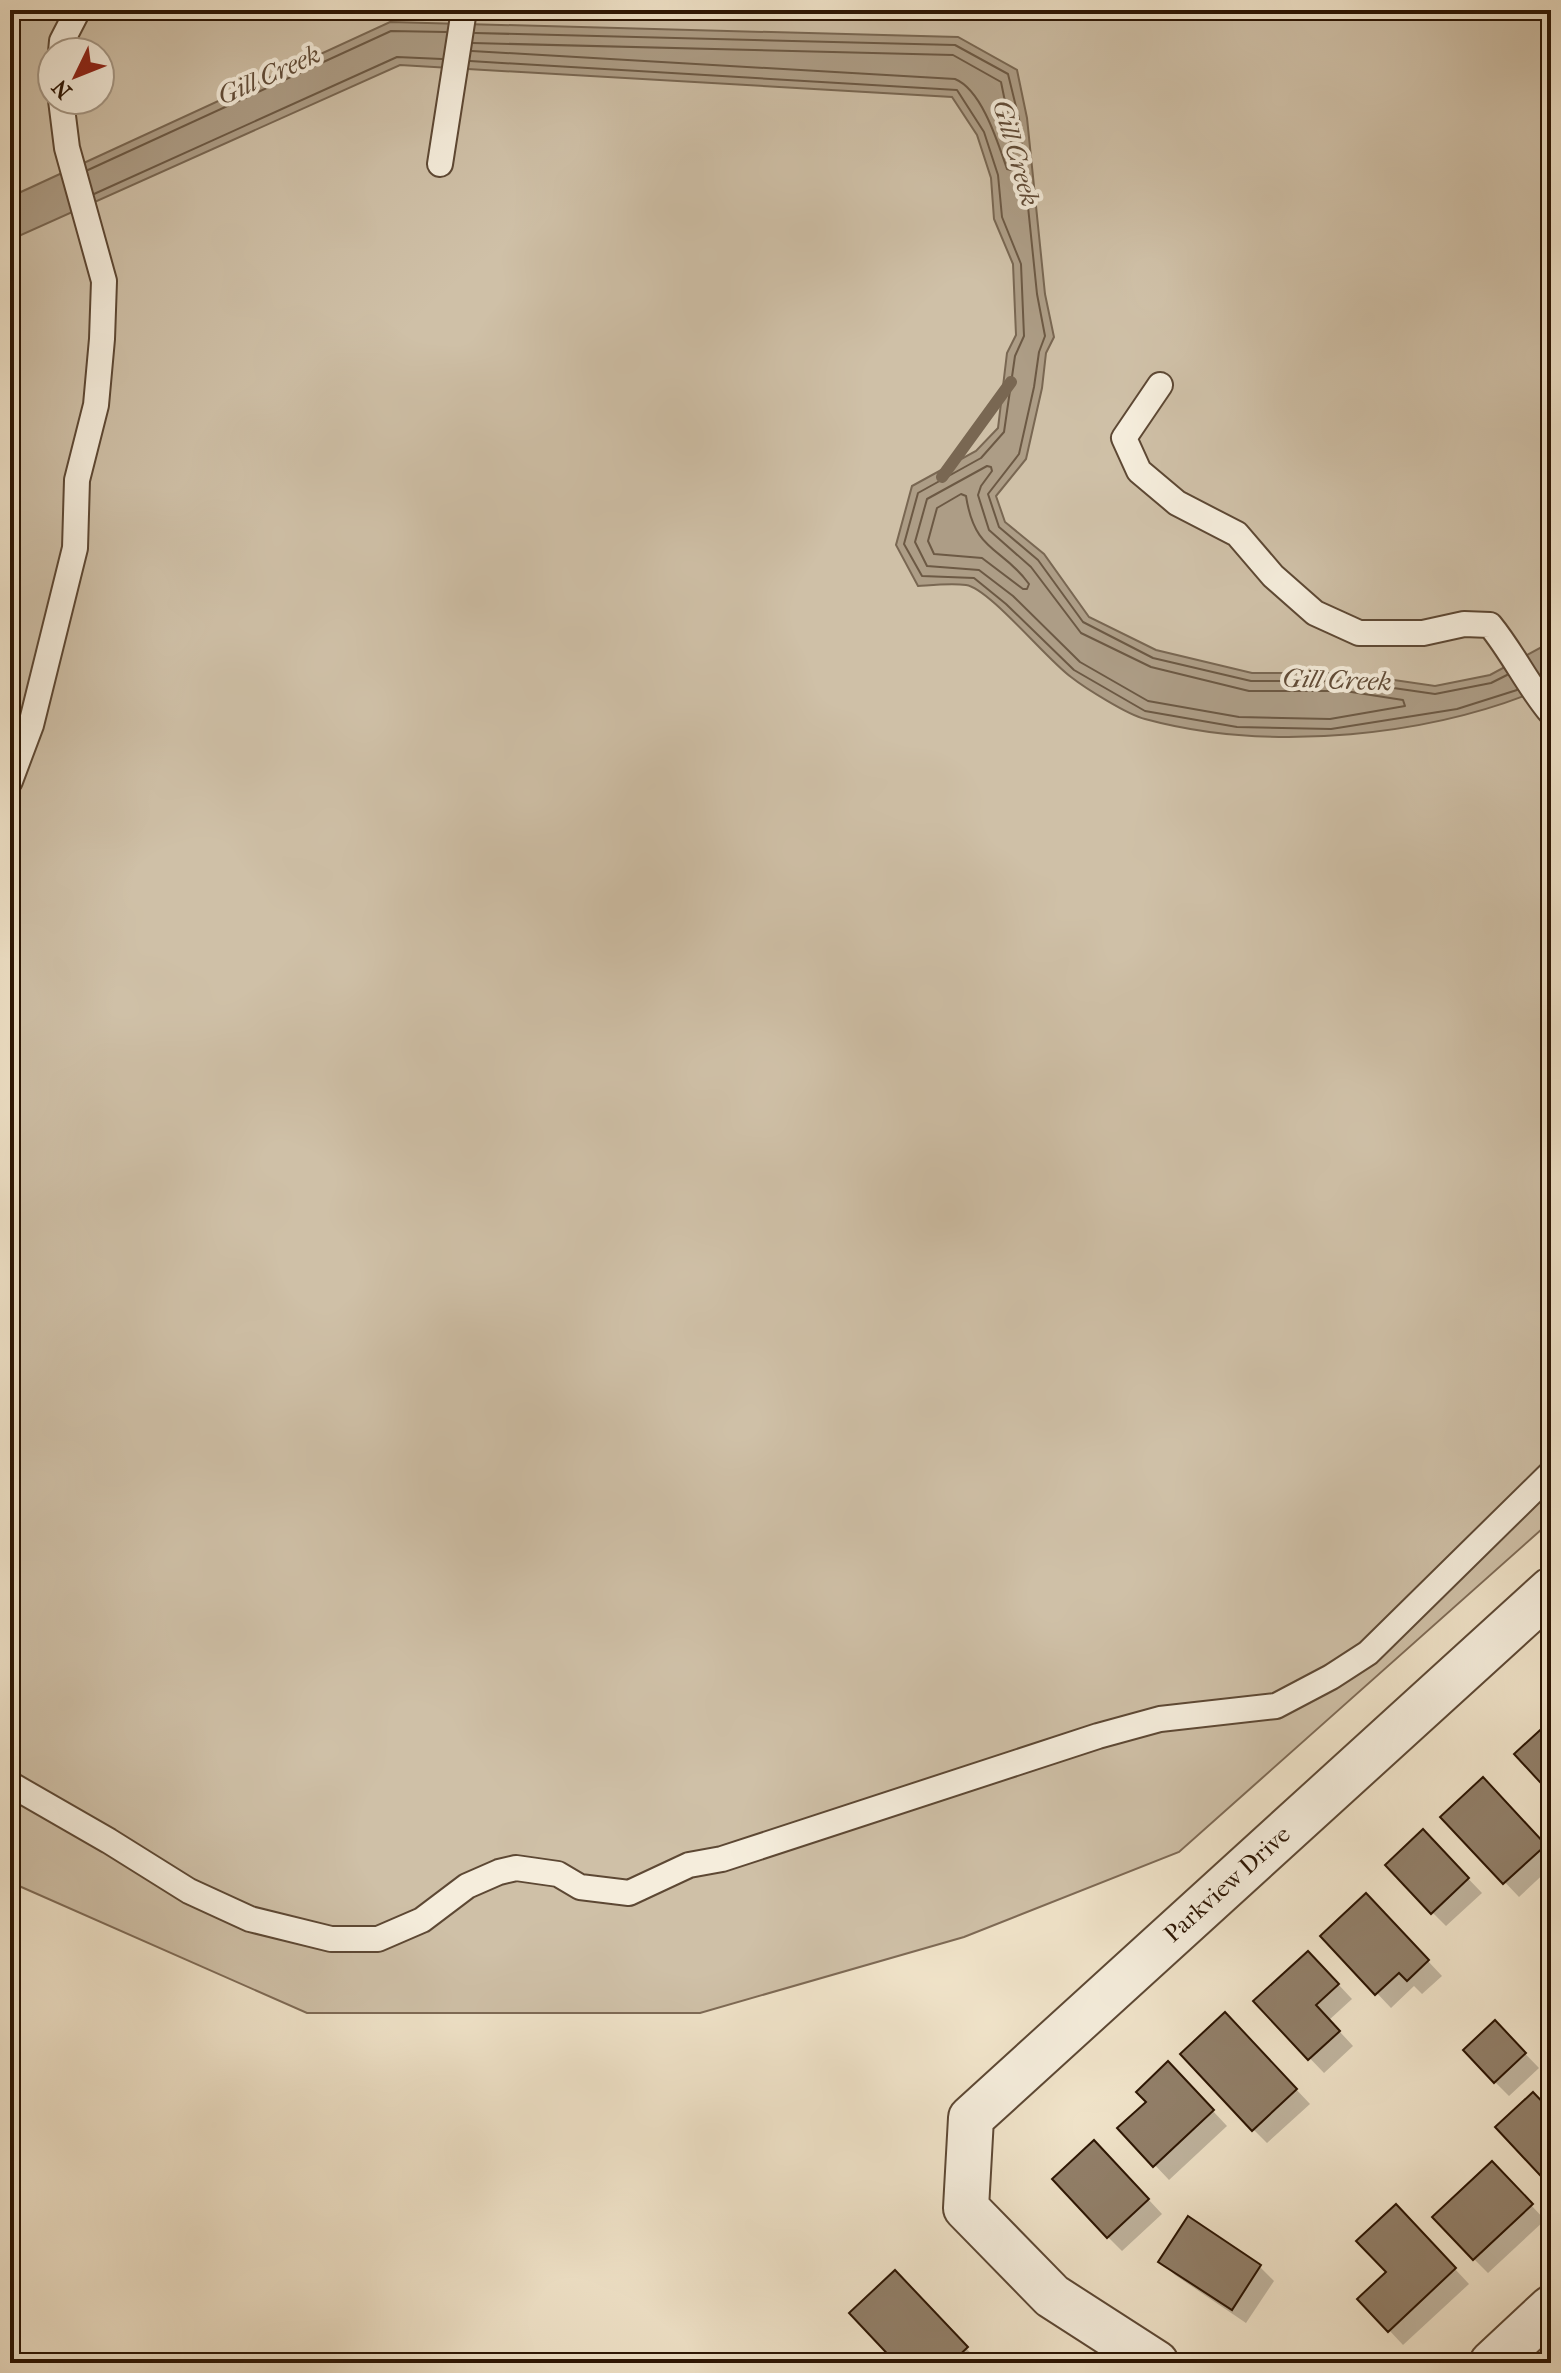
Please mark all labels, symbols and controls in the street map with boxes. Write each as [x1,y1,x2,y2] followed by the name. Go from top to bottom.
[36,36,116,116] north arrow
[213,39,325,111] water label: Gill Creek
[47,74,77,104] text: N
[986,96,1046,210] water label: Gill Creek
[1282,663,1392,697] water label: Gill Creek
[1158,1820,1296,1948] street label: Parkview Drive

